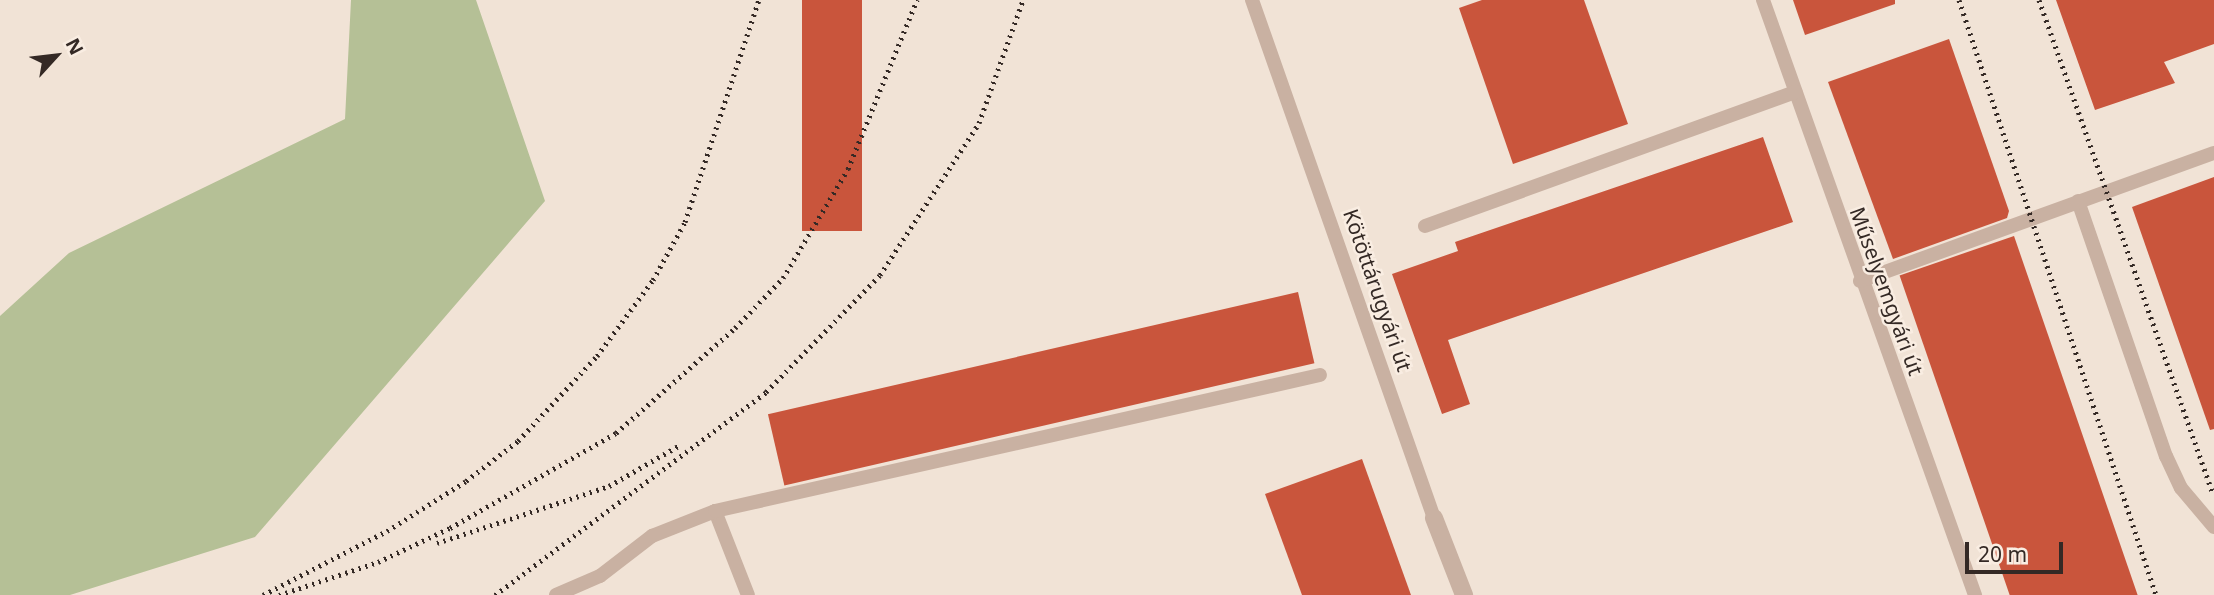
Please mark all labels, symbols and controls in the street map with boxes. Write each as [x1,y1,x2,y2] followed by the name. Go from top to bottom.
[21,21,91,91] north arrow
[60,34,90,59] text: N
[1845,204,1929,378] street label: Műselyemgyári út
[1338,205,1418,375] street label: Kötöttárugyári út
[1969,528,2067,572] scale bar
[1978,540,2027,568] text: 20 m

